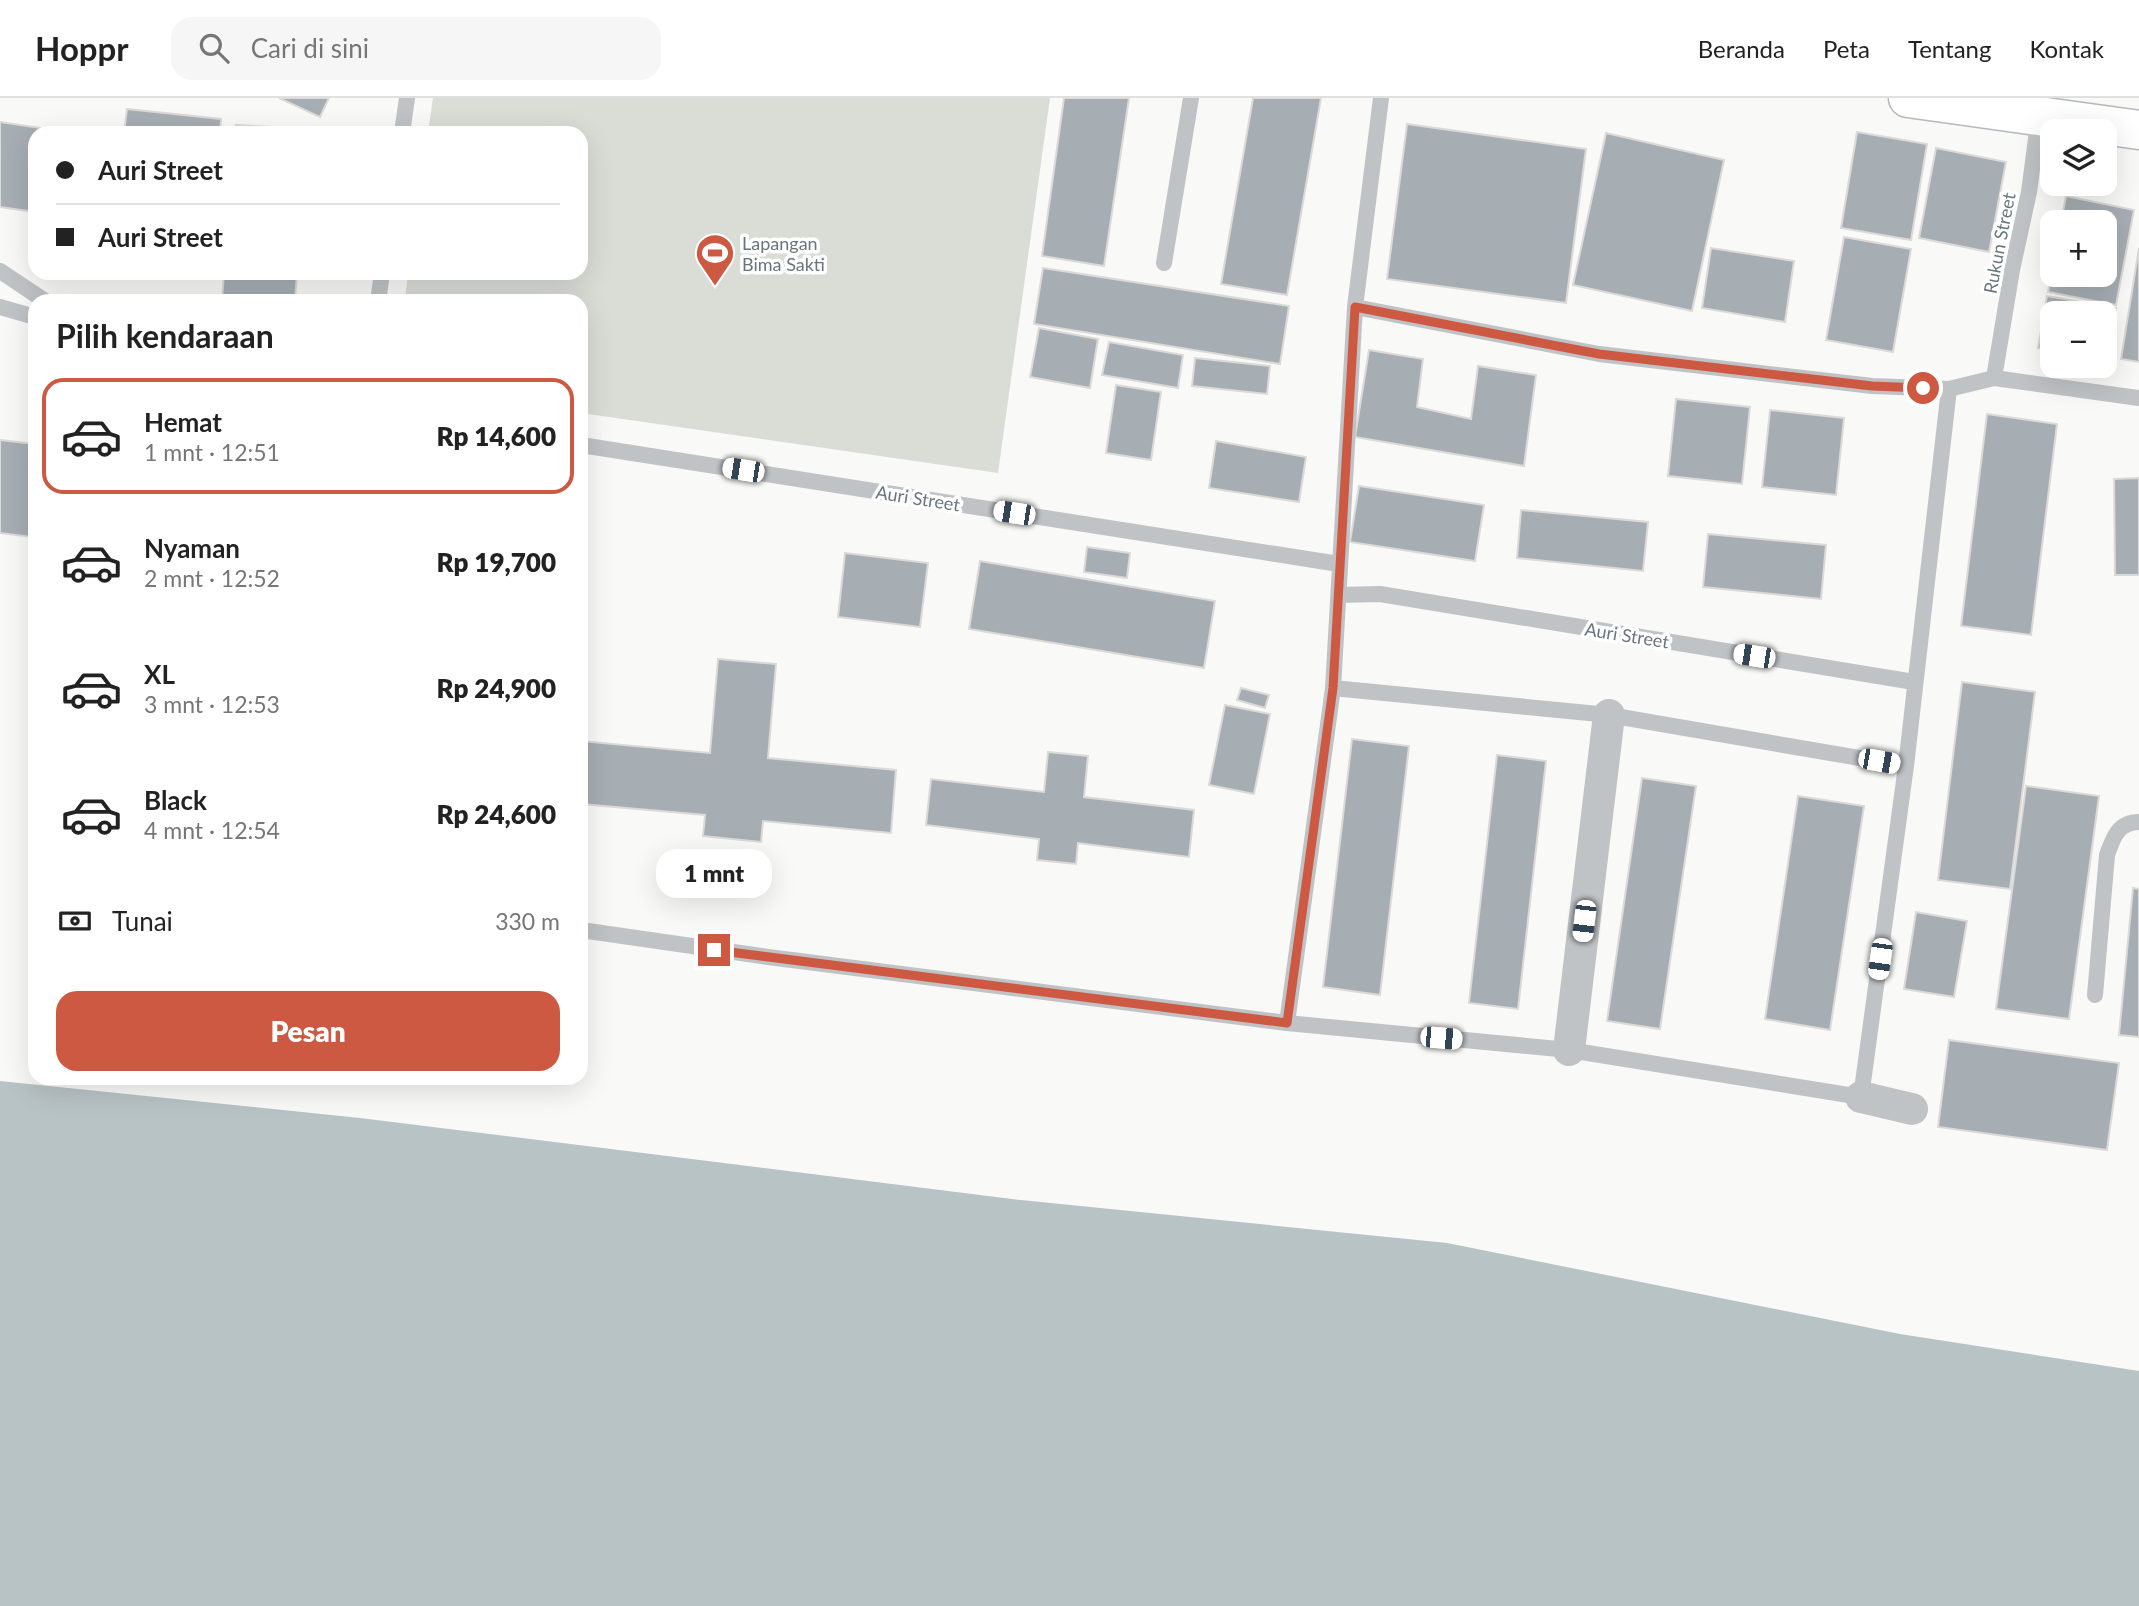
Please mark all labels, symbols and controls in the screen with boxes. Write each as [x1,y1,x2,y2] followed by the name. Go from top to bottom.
[171,17,661,80] search box
[35,28,129,68] text: Hoppr
[195,29,233,67] icon: search
[251,32,369,64] text: Cari di sini
[1698,34,1785,63] text: Beranda
[1823,34,1870,63] text: Peta
[1908,34,1991,63] text: Tentang
[2029,34,2104,63] text: Kontak
[2040,119,2117,378] map controls
[2040,119,2117,196] button: layers
[98,154,223,186] text: Auri Street
[1978,190,2020,295] street label: Rukun Street
[2040,210,2117,287] button: +
[98,221,223,253] text: Auri Street
[694,232,736,287] sports icon: Lapangan Bima Sakti
[742,232,825,275] place label: Lapangan Bima Sakti
[2040,301,2117,378] button: −
[56,316,274,355] text: Pilih kendaraan
[1907,372,1939,404] route start
[60,405,123,468] icon: car
[144,406,222,438] text: Hemat
[436,420,556,452] text: Rp 14,600
[144,438,280,466] text: 1 mnt · 12:51
[721,456,766,484] car
[874,480,962,516] street label: Auri Street
[992,499,1037,527] car
[60,531,123,594] icon: car
[144,532,240,564] text: Nyaman
[436,546,556,578] text: Rp 19,700
[144,564,280,592] text: 2 mnt · 12:52
[1583,617,1671,653] street label: Auri Street
[1732,642,1777,670] car
[60,657,123,720] icon: car
[144,658,175,690] text: XL
[436,672,556,704] text: Rp 24,900
[144,690,280,718] text: 3 mnt · 12:53
[1857,747,1902,775] car
[60,783,123,846] icon: car
[144,784,207,816] text: Black
[436,798,556,830] text: Rp 24,600
[144,816,280,844] text: 4 mnt · 12:54
[656,848,772,898] callout: 1 mnt
[684,859,744,887] text: 1 mnt
[1572,899,1597,943] car
[56,902,94,940] icon: cash
[112,905,173,937] text: Tunai
[495,907,560,935] text: 330 m
[698,934,730,966] route end
[1867,937,1894,981] car
[56,991,560,1071] button: Pesan
[1420,1026,1463,1050] car

